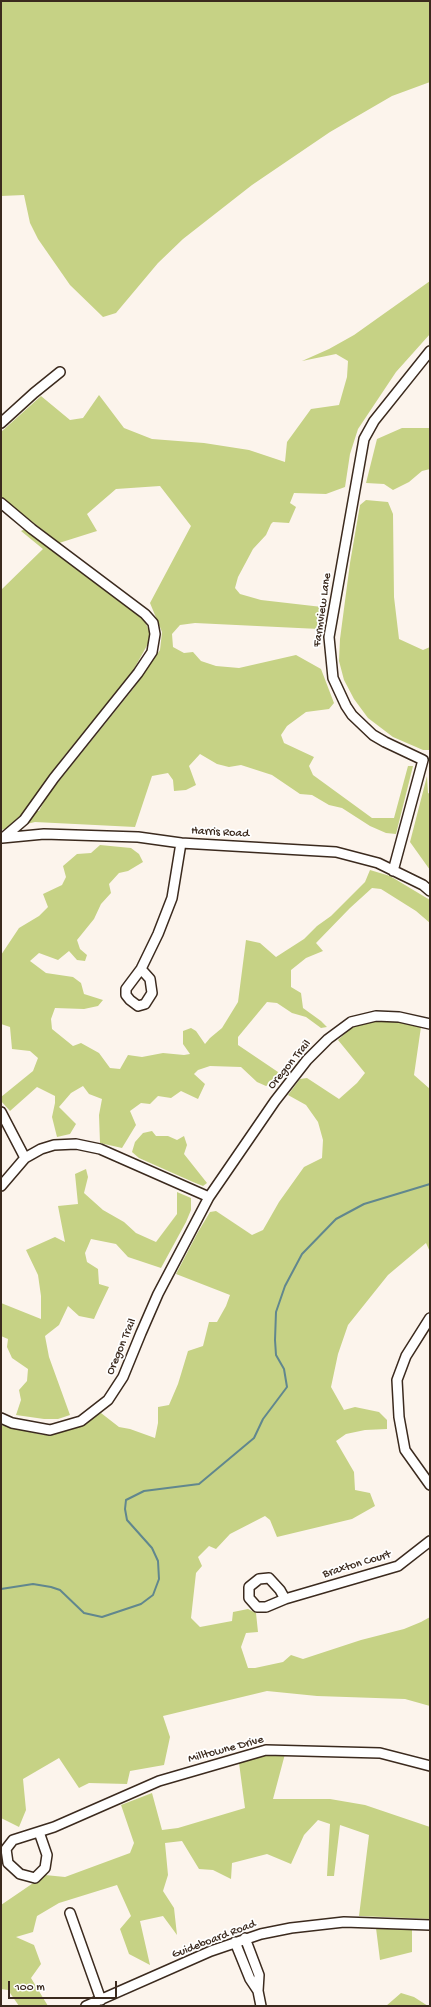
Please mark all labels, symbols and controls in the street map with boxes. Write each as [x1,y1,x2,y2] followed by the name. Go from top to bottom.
[311,572,335,648] street label: Farmview Lane
[191,824,249,842] street label: Harris Road
[265,1037,315,1093] street label: Oregon Trail
[104,1317,140,1377] street label: Oregon Trail
[321,1548,393,1582] street label: Braxton Court
[187,1733,265,1767] street label: Milltowne Drive
[170,1917,258,1963] street label: Guideboard Road
[10,1973,119,1999] scale bar
[15,1981,45,1995] text: 100 m

